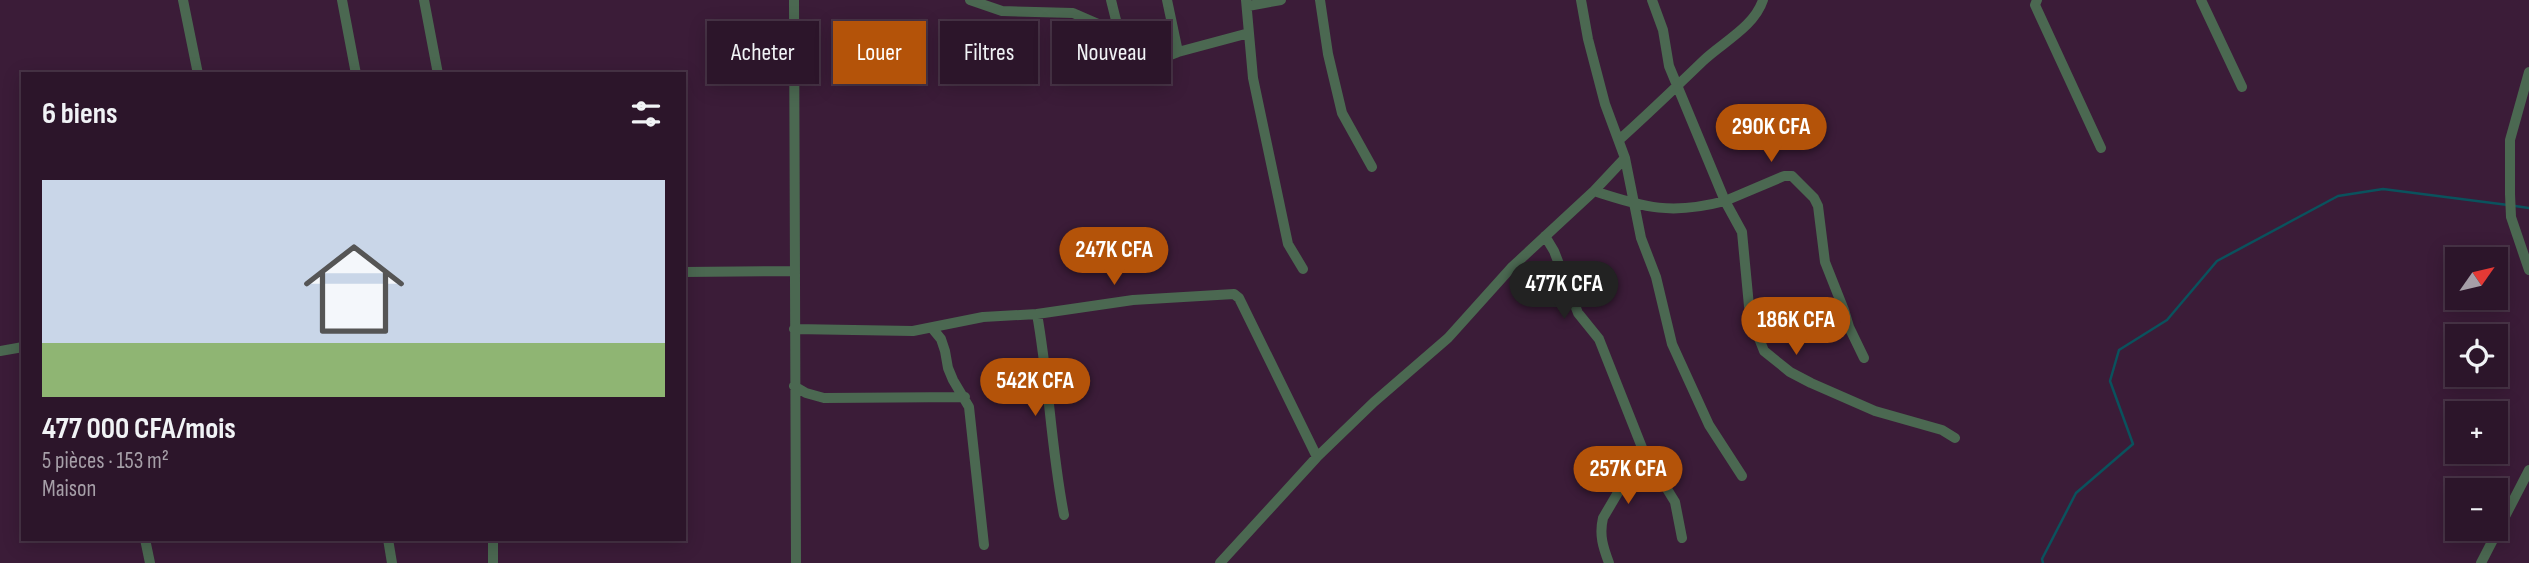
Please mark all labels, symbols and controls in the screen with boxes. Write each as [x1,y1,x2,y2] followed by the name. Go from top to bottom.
[707,21,819,84] chip: Acheter
[833,21,926,84] chip: Louer
[940,21,1038,84] chip: Filtres
[1052,21,1171,84] chip: Nouveau
[627,95,665,133] icon: filters
[42,96,118,132] text: 6 biens
[1699,104,1843,164] pin: 290K CFA
[1732,113,1810,141] text: 290K CFA
[291,226,417,352] icon: home
[1042,228,1186,287] pin: 247K CFA
[1075,236,1153,264] text: 247K CFA
[2445,247,2508,310] north arrow
[2445,247,2508,541] map controls
[1492,262,1636,321] pin: 477K CFA
[1525,270,1603,298] text: 477K CFA
[1724,298,1868,357] pin: 186K CFA
[1757,306,1835,334] text: 186K CFA
[2445,324,2508,387] button: locate
[963,358,1107,418] pin: 542K CFA
[996,367,1074,395] text: 542K CFA
[2445,401,2508,464] button: +
[42,411,236,447] text: 477 000 CFA/mois
[42,447,169,475] text: 5 pièces · 153 m²
[1556,447,1700,506] pin: 257K CFA
[1590,455,1666,483] text: 257K CFA
[42,475,96,503] text: Maison
[2445,478,2508,541] button: −

